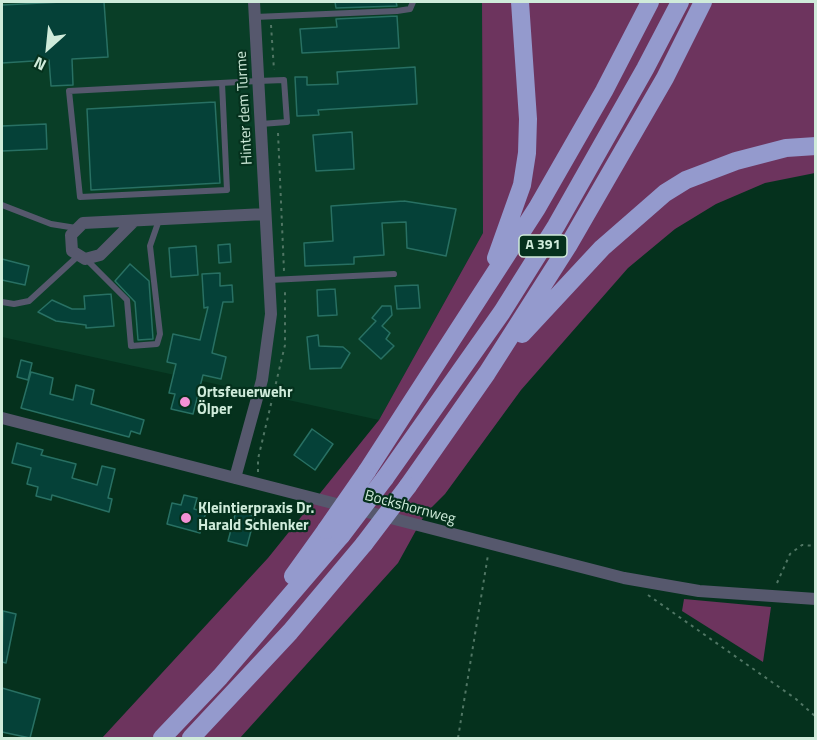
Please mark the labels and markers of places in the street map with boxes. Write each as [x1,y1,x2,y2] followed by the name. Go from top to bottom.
[197,384,292,419] place label: Ortsfeuerwehr Ölper
[178,395,192,409] marker: Ortsfeuerwehr Ölper
[198,500,314,535] place label: Kleintierpraxis Dr. Harald Schlenker
[179,511,193,525] marker: Kleintierpraxis Dr. Harald Schlenker

